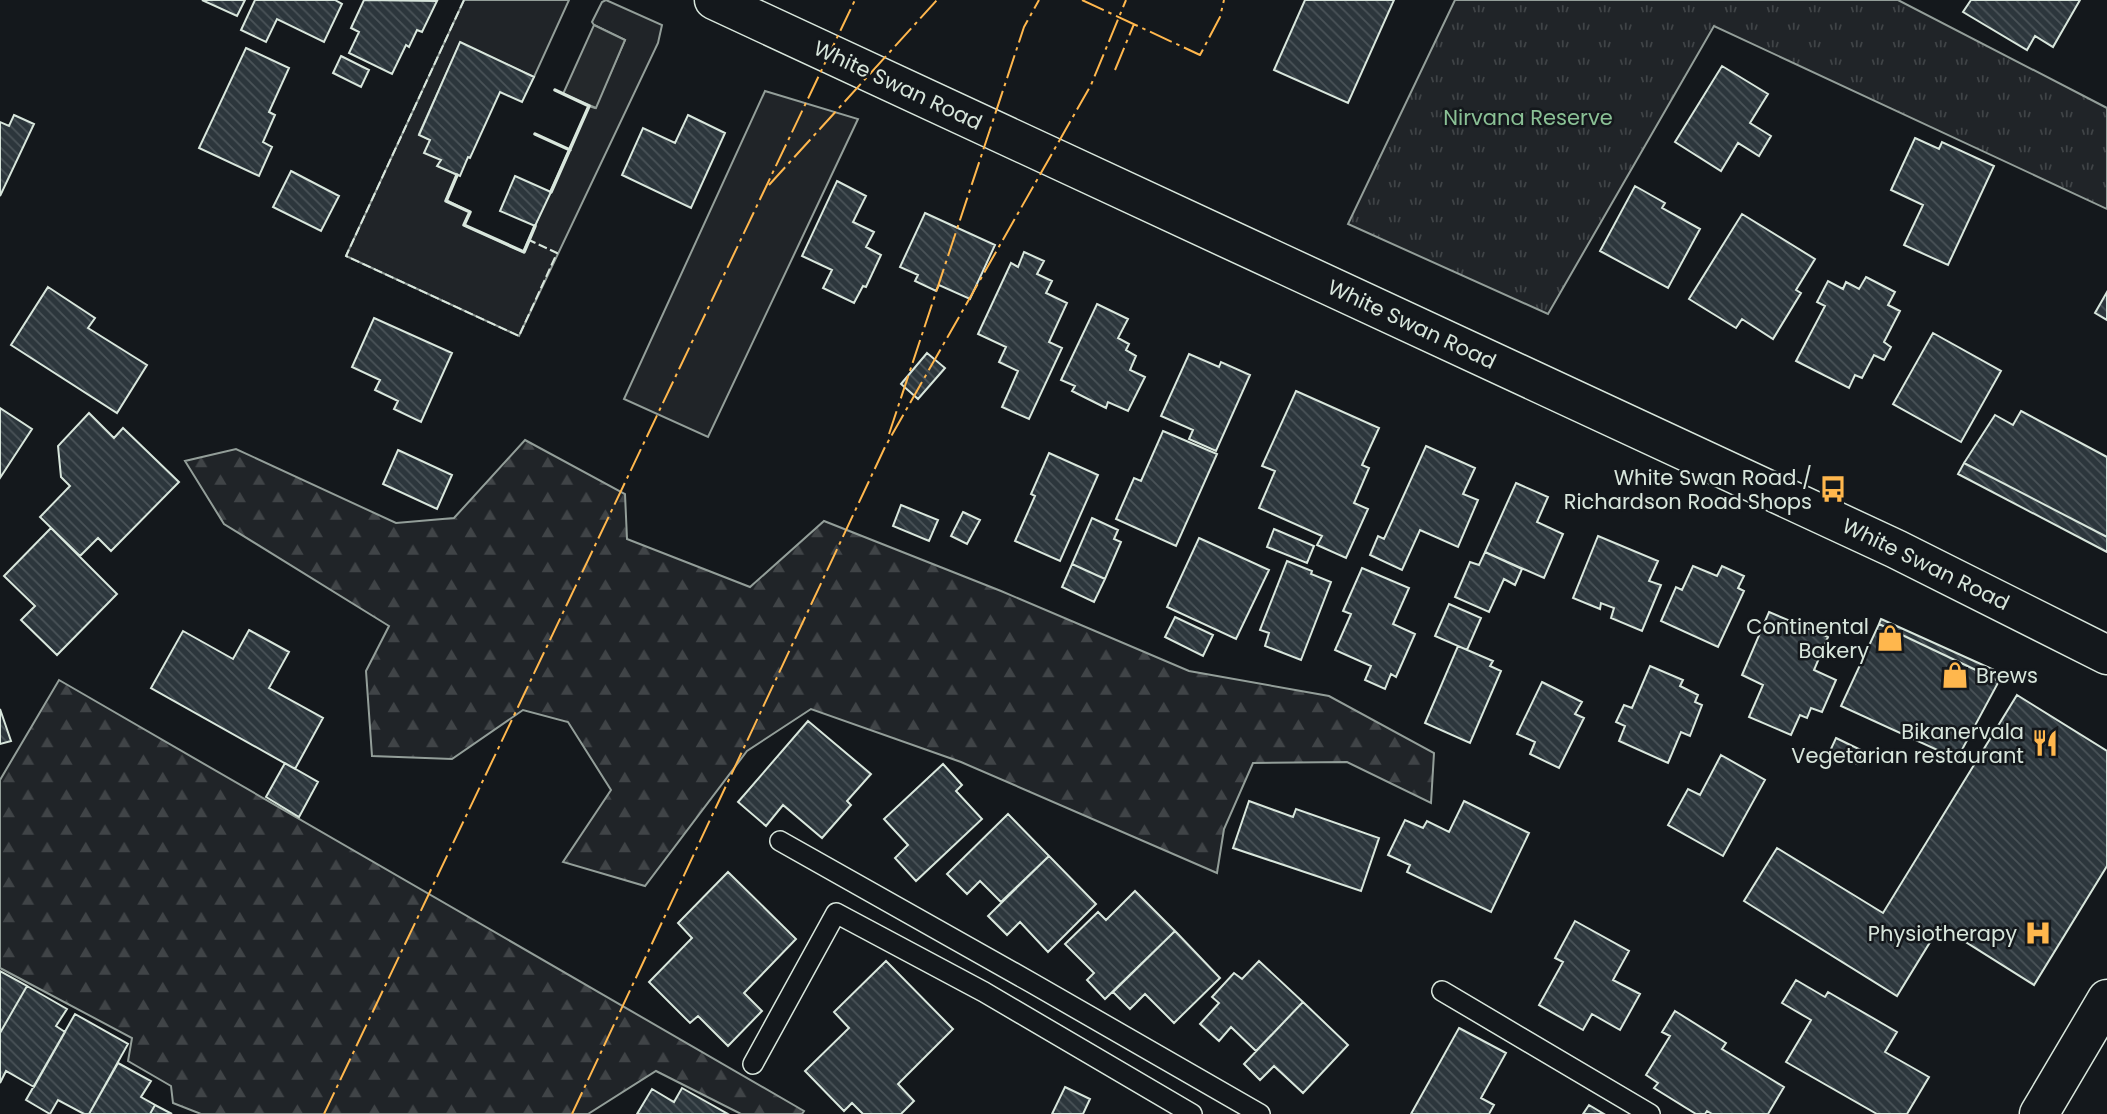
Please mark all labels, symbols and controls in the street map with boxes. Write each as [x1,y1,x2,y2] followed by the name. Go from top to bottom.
[809,33,987,137] street label: White Swan Road
[1443,103,1613,132] park label: Nirvana Reserve
[1323,272,1501,376] street label: White Swan Road
[1564,463,1812,516] place label: White Swan Road / Richardson Road Shops
[1818,474,1848,504] bus stop icon: White Swan Road / Richardson Road Shops
[1838,511,2014,617] street label: White Swan Road
[1746,612,1869,665] place label: Continental Bakery
[1875,623,1905,653] shop icon: Continental Bakery
[1940,660,1970,690] shop icon: Brews
[1976,661,2038,690] place label: Brews
[1791,717,2024,770] place label: Bikanervala Vegetarian restaurant
[2030,728,2060,758] restaurant icon: Bikanervala Vegetarian restaurant
[2023,918,2053,948] hospital icon: Physiotherapy
[1868,919,2017,948] place label: Physiotherapy

